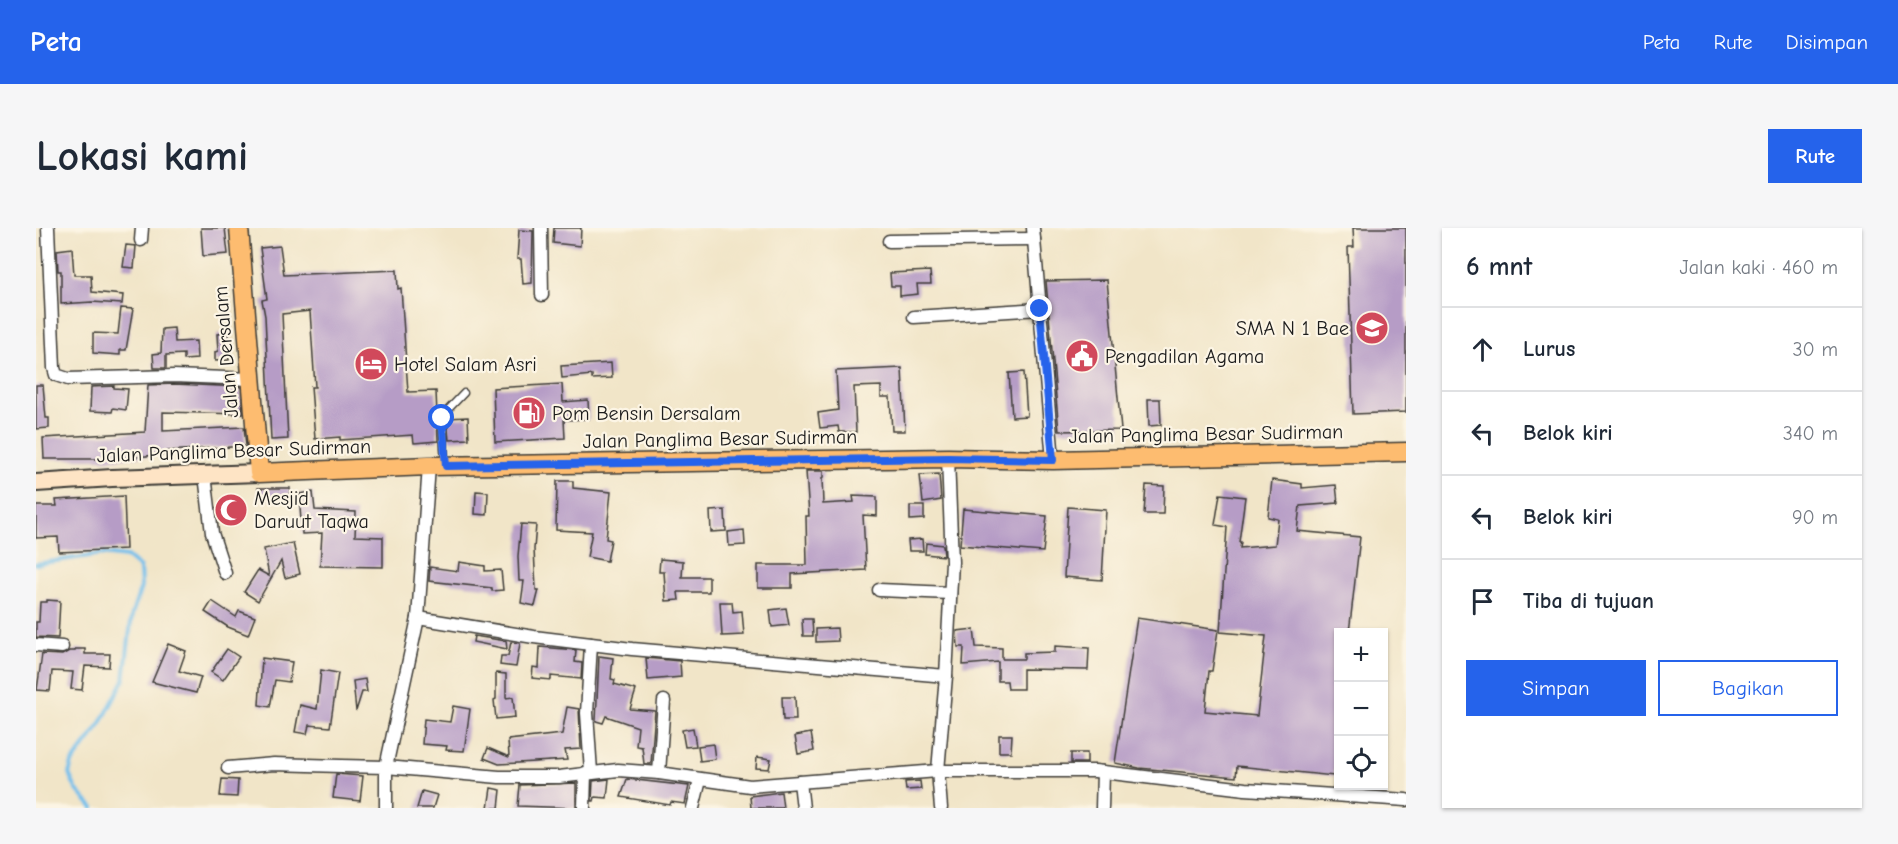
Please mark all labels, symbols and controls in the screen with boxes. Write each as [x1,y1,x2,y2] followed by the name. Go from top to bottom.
[30,26,82,58] text: Peta
[1643,30,1680,54] text: Peta
[1713,30,1753,54] text: Rute
[1786,30,1868,54] text: Disimpan
[1768,129,1862,183] button: Rute
[36,132,248,181] text: Lokasi kami
[1466,252,1532,282] text: 6 mnt
[1680,256,1838,279] text: Jalan kaki · 460 m
[209,285,243,419] street label: Jalan Dersalam
[1026,295,1052,321] route end
[1354,310,1390,346] school or university icon: SMA N 1 Bae
[1236,317,1349,340] place label: SMA N 1 Bae
[1466,333,1499,366] icon: ahead
[1523,336,1575,362] text: Lurus
[1064,338,1100,374] public building icon: Pengadilan Agama
[1792,338,1838,361] text: 30 m
[1105,345,1264,368] place label: Pengadilan Agama
[353,346,389,382] hotel icon: Hotel Salam Asri
[394,353,537,376] place label: Hotel Salam Asri
[511,395,547,431] fuel station icon: Pom Bensin Dersalam
[552,402,741,425] place label: Pom Bensin Dersalam
[428,404,454,430] route start
[1466,417,1499,450] icon: left
[1069,420,1343,448] street label: Jalan Panglima Besar Sudirman
[1523,420,1613,446] text: Belok kiri
[1783,422,1838,445] text: 340 m
[583,425,857,453] street label: Jalan Panglima Besar Sudirman
[96,435,372,467] street label: Jalan Panglima Besar Sudirman
[254,487,369,533] place label: Mesjid Daruut Taqwa
[213,492,249,528] mosque icon: Mesjid Daruut Taqwa
[1466,501,1499,534] icon: left
[1523,504,1613,530] text: Belok kiri
[1792,506,1838,529] text: 90 m
[1466,585,1499,618] icon: arrive
[1523,588,1654,614] text: Tiba di tujuan
[1334,628,1388,790] map controls
[1334,628,1388,682] button: +
[1466,660,1646,716] button: Simpan
[1658,660,1838,716] button: Bagikan
[1334,682,1388,736] button: −
[1334,736,1388,790] button: locate

